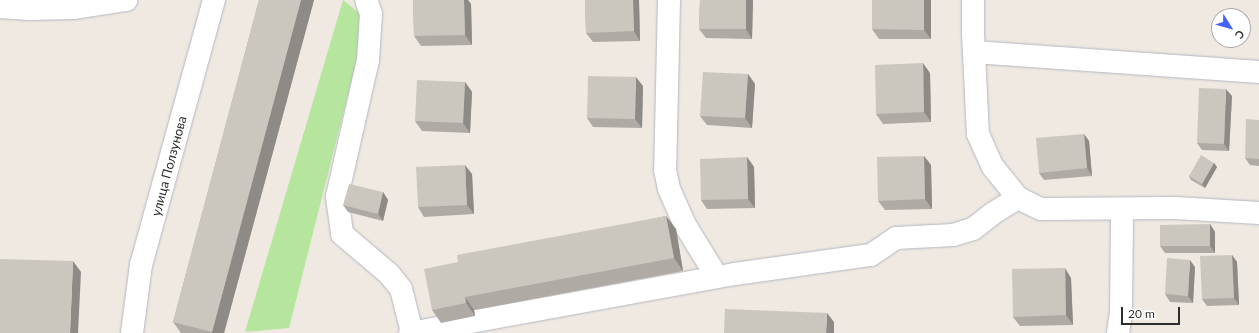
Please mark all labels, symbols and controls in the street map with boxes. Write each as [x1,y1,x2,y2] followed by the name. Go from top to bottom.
[1211,8,1251,48] north arrow
[1233,28,1248,42] text: С
[148,114,190,218] street label: улица Ползунова
[1123,299,1182,325] scale bar
[1128,306,1155,321] text: 20 m

